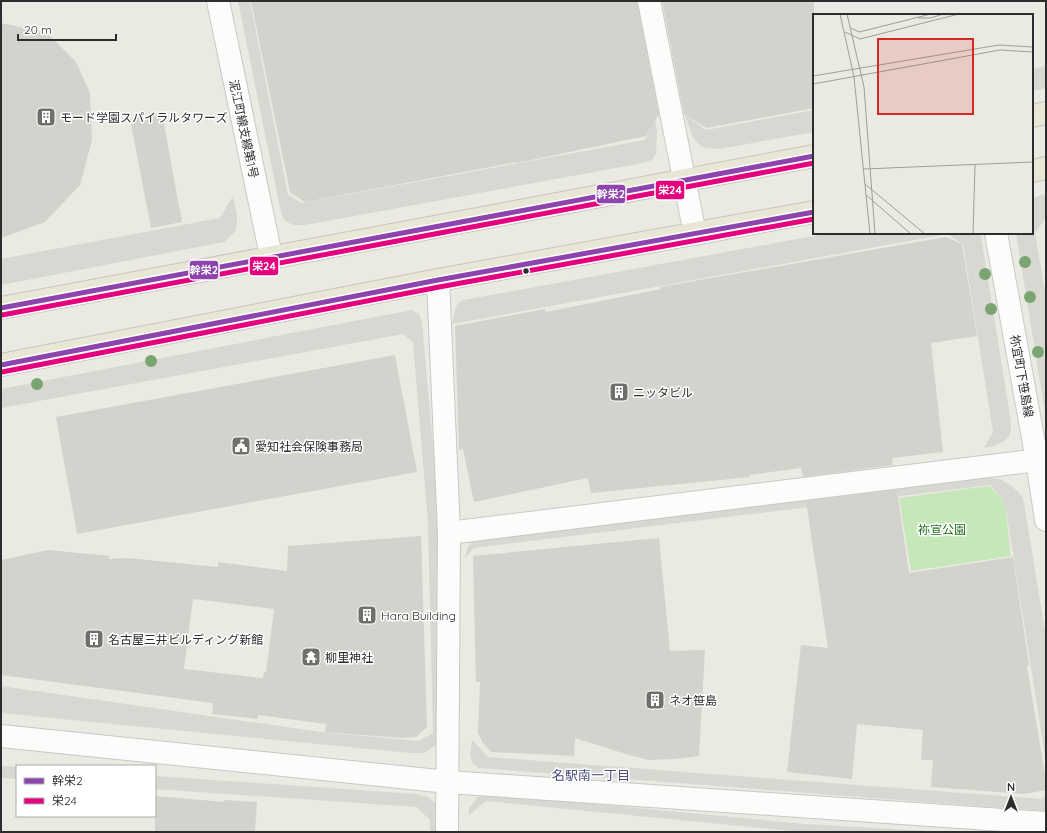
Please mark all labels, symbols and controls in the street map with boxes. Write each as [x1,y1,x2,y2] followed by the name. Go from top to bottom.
[813,14,1033,234] inset map
[18,16,116,42] scale bar
[24,22,52,37] text: 20 m
[226,78,262,180] street label: 泥江町線支線第1号
[35,106,57,128] building icon: モード学園スパイラルタワーズ
[60,110,227,125] place label: モード学園スパイラルタワーズ
[655,180,685,200] line badge: 栄24
[658,183,682,197] text: 栄24
[596,184,626,204] line badge: 幹栄2
[597,187,625,201] text: 幹栄2
[249,256,279,276] line badge: 栄24
[252,259,276,273] text: 栄24
[189,260,219,280] line badge: 幹栄2
[190,263,218,277] text: 幹栄2
[521,266,531,276] unlabelled marker
[1007,333,1037,419] street label: 祢宜町下笹島線
[608,381,630,403] building icon: ニッタビル
[633,385,693,400] place label: ニッタビル
[230,435,252,457] public building icon: 愛知社会保険事務局
[255,439,363,454] place label: 愛知社会保険事務局
[918,522,966,537] park label: 祢宣公園
[356,604,378,626] building icon: Hara Building
[381,608,456,623] place label: Hara Building
[83,628,105,650] building icon: 名古屋三井ビルディング新館
[108,632,263,647] place label: 名古屋三井ビルディング新館
[300,646,322,668] temple icon: 柳里神社
[325,650,373,665] place label: 柳里神社
[644,689,666,711] building icon: ネオ笹島
[669,693,717,708] place label: ネオ笹島
[16,765,156,817] legend
[552,767,630,783] district label: 名駅南一丁目
[52,773,83,788] text: 幹栄2
[991,777,1031,817] north arrow
[1007,780,1015,794] text: N
[52,793,77,808] text: 栄24

